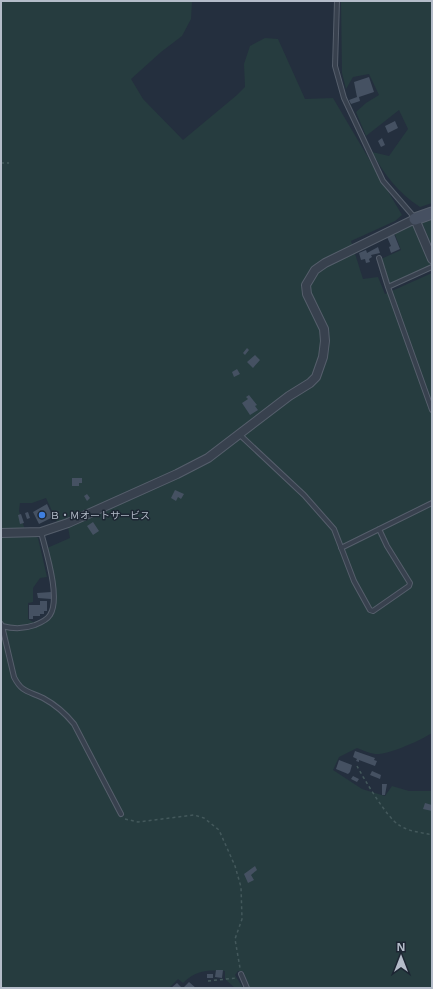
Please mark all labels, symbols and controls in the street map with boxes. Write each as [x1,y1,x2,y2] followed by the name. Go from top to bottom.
[50,508,150,522] place label: Ｂ・Ｍオートサービス
[37,510,47,520] marker: Ｂ・Ｍオートサービス
[381,937,421,977] north arrow
[397,939,405,954] text: N

